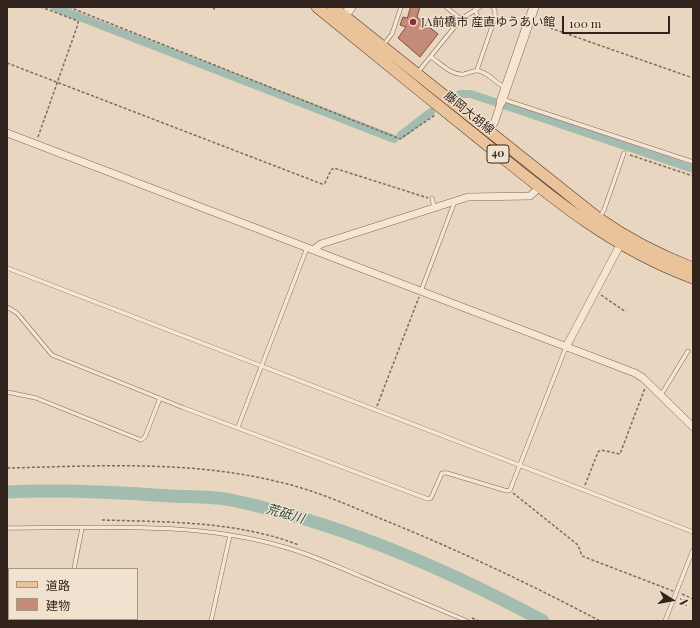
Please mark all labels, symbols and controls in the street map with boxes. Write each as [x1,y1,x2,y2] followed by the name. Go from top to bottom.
[564,8,672,34] scale bar
[421,15,555,29] place label: JA前橋市 産直ゆうあい館
[569,15,601,31] text: 100 m
[408,17,418,27] marker: JA前橋市 産直ゆうあい館
[441,89,497,137] street label: 藤岡大胡線
[487,145,509,163] road number: 40
[264,501,306,527] water label: 荒砥川
[8,568,138,620] legend
[46,577,70,593] text: 道路
[652,580,692,620] north arrow
[46,597,70,613] text: 建物
[676,597,692,608] text: N

